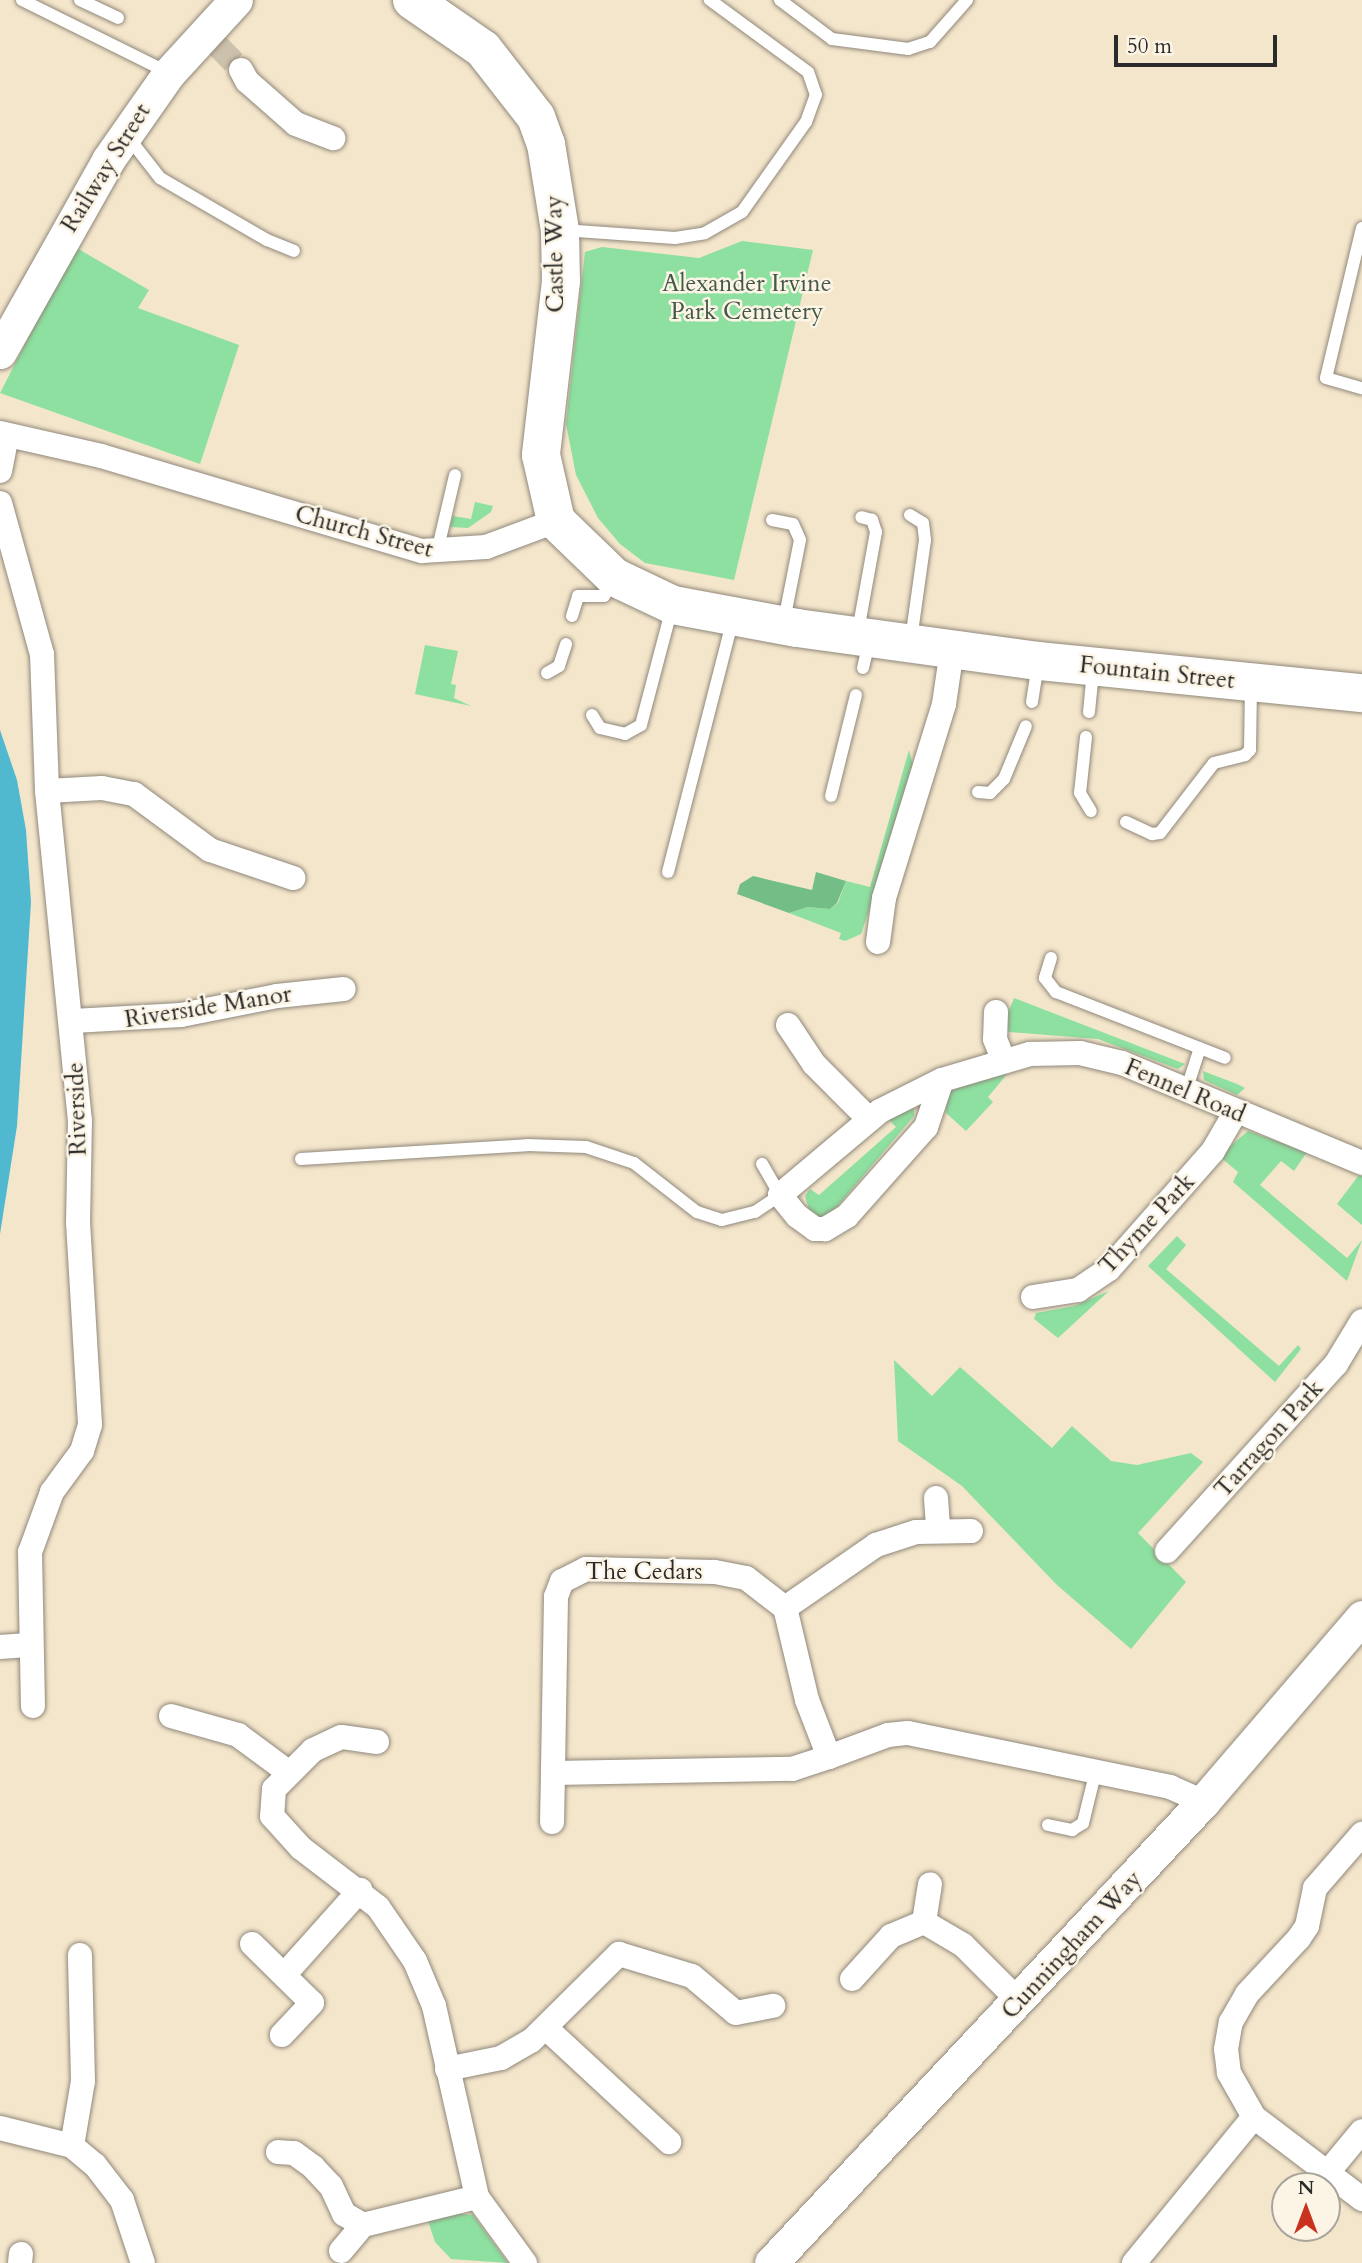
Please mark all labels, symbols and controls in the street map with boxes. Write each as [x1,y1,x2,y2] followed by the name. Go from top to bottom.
[1117,21,1280,65] scale bar
[1127,32,1172,61] text: 50 m
[55,98,157,238] street label: Railway Street
[540,195,570,313] street label: Castle Way
[662,270,832,326] park label: Alexander Irvine Park Cemetery
[292,500,436,564] street label: Church Street
[1078,651,1236,695] street label: Fountain Street
[123,980,293,1034] street label: Riverside Manor
[1120,1053,1250,1129] street label: Fennel Road
[61,1062,93,1156] street label: Riverside
[1093,1168,1201,1280] street label: Thyme Park
[1209,1374,1329,1504] street label: Tarragon Park
[585,1558,703,1586] street label: The Cedars
[996,1865,1148,2025] street label: Cunningham Way
[1271,2172,1341,2242] north arrow
[1298,2175,1314,2201] text: N

